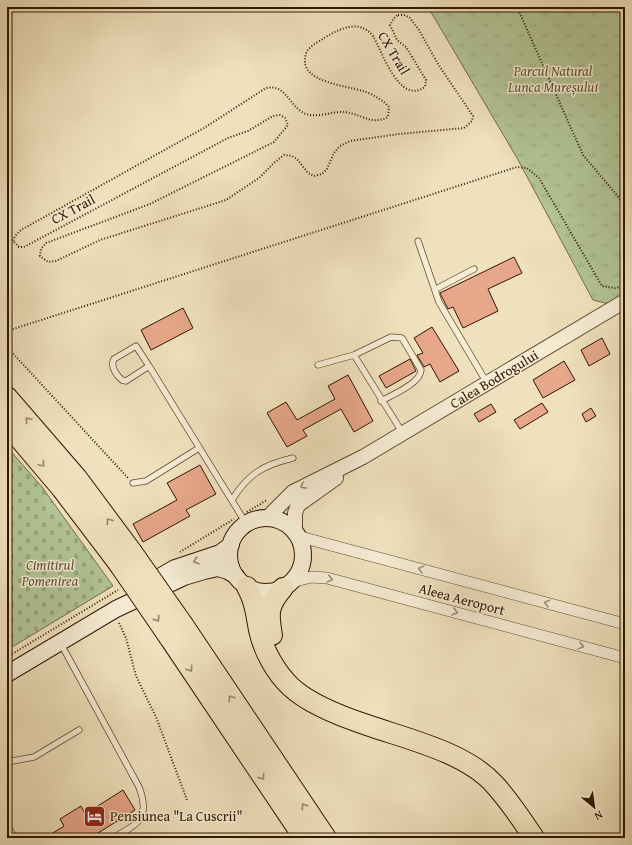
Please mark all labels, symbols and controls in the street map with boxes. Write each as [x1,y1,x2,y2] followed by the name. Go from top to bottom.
[373,28,415,78] street label: CX Trail
[507,61,598,97] park label: Parcul Natural Lunca Mureșului
[47,189,99,229] street label: CX Trail
[446,345,542,413] street label: Calea Bodrogului
[25,417,32,425] one-way arrow
[37,459,44,466] one-way arrow
[300,482,307,489] one-way arrow
[106,518,114,525] one-way arrow
[21,555,79,591] park label: Cimitirul Pomenirea
[193,556,200,565] one-way arrow
[418,565,425,574] one-way arrow
[326,574,333,582] one-way arrow
[417,578,507,620] street label: Aleea Aeroport
[544,599,551,608] one-way arrow
[451,607,458,616] one-way arrow
[152,615,160,622] one-way arrow
[577,641,584,650] one-way arrow
[185,665,193,672] one-way arrow
[229,695,236,702] one-way arrow
[257,773,264,780] one-way arrow
[574,787,614,827] north arrow
[82,803,108,829] hotel icon: Pensiunea "La Cuscrii"
[301,803,309,810] one-way arrow
[110,806,243,826] place label: Pensiunea "La Cuscrii"
[591,807,606,825] text: N

